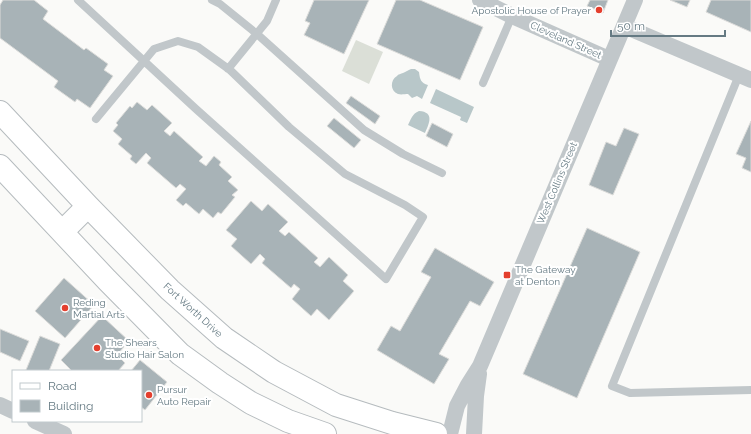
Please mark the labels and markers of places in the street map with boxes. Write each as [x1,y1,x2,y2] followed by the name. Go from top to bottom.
[472,5,591,16] place label: Apostolic House of Prayer
[594,5,604,15] marker: Apostolic House of Prayer
[515,264,576,287] place label: The Gateway at Denton
[502,270,512,280] marker: The Gateway at Denton
[73,297,125,320] place label: Reding Martial Arts
[60,303,70,313] marker: Reding Martial Arts
[105,337,184,360] place label: The Shears Studio Hair Salon
[92,343,102,353] marker: The Shears Studio Hair Salon
[157,384,211,407] place label: Pursur Auto Repair
[144,390,154,400] marker: Pursur Auto Repair

